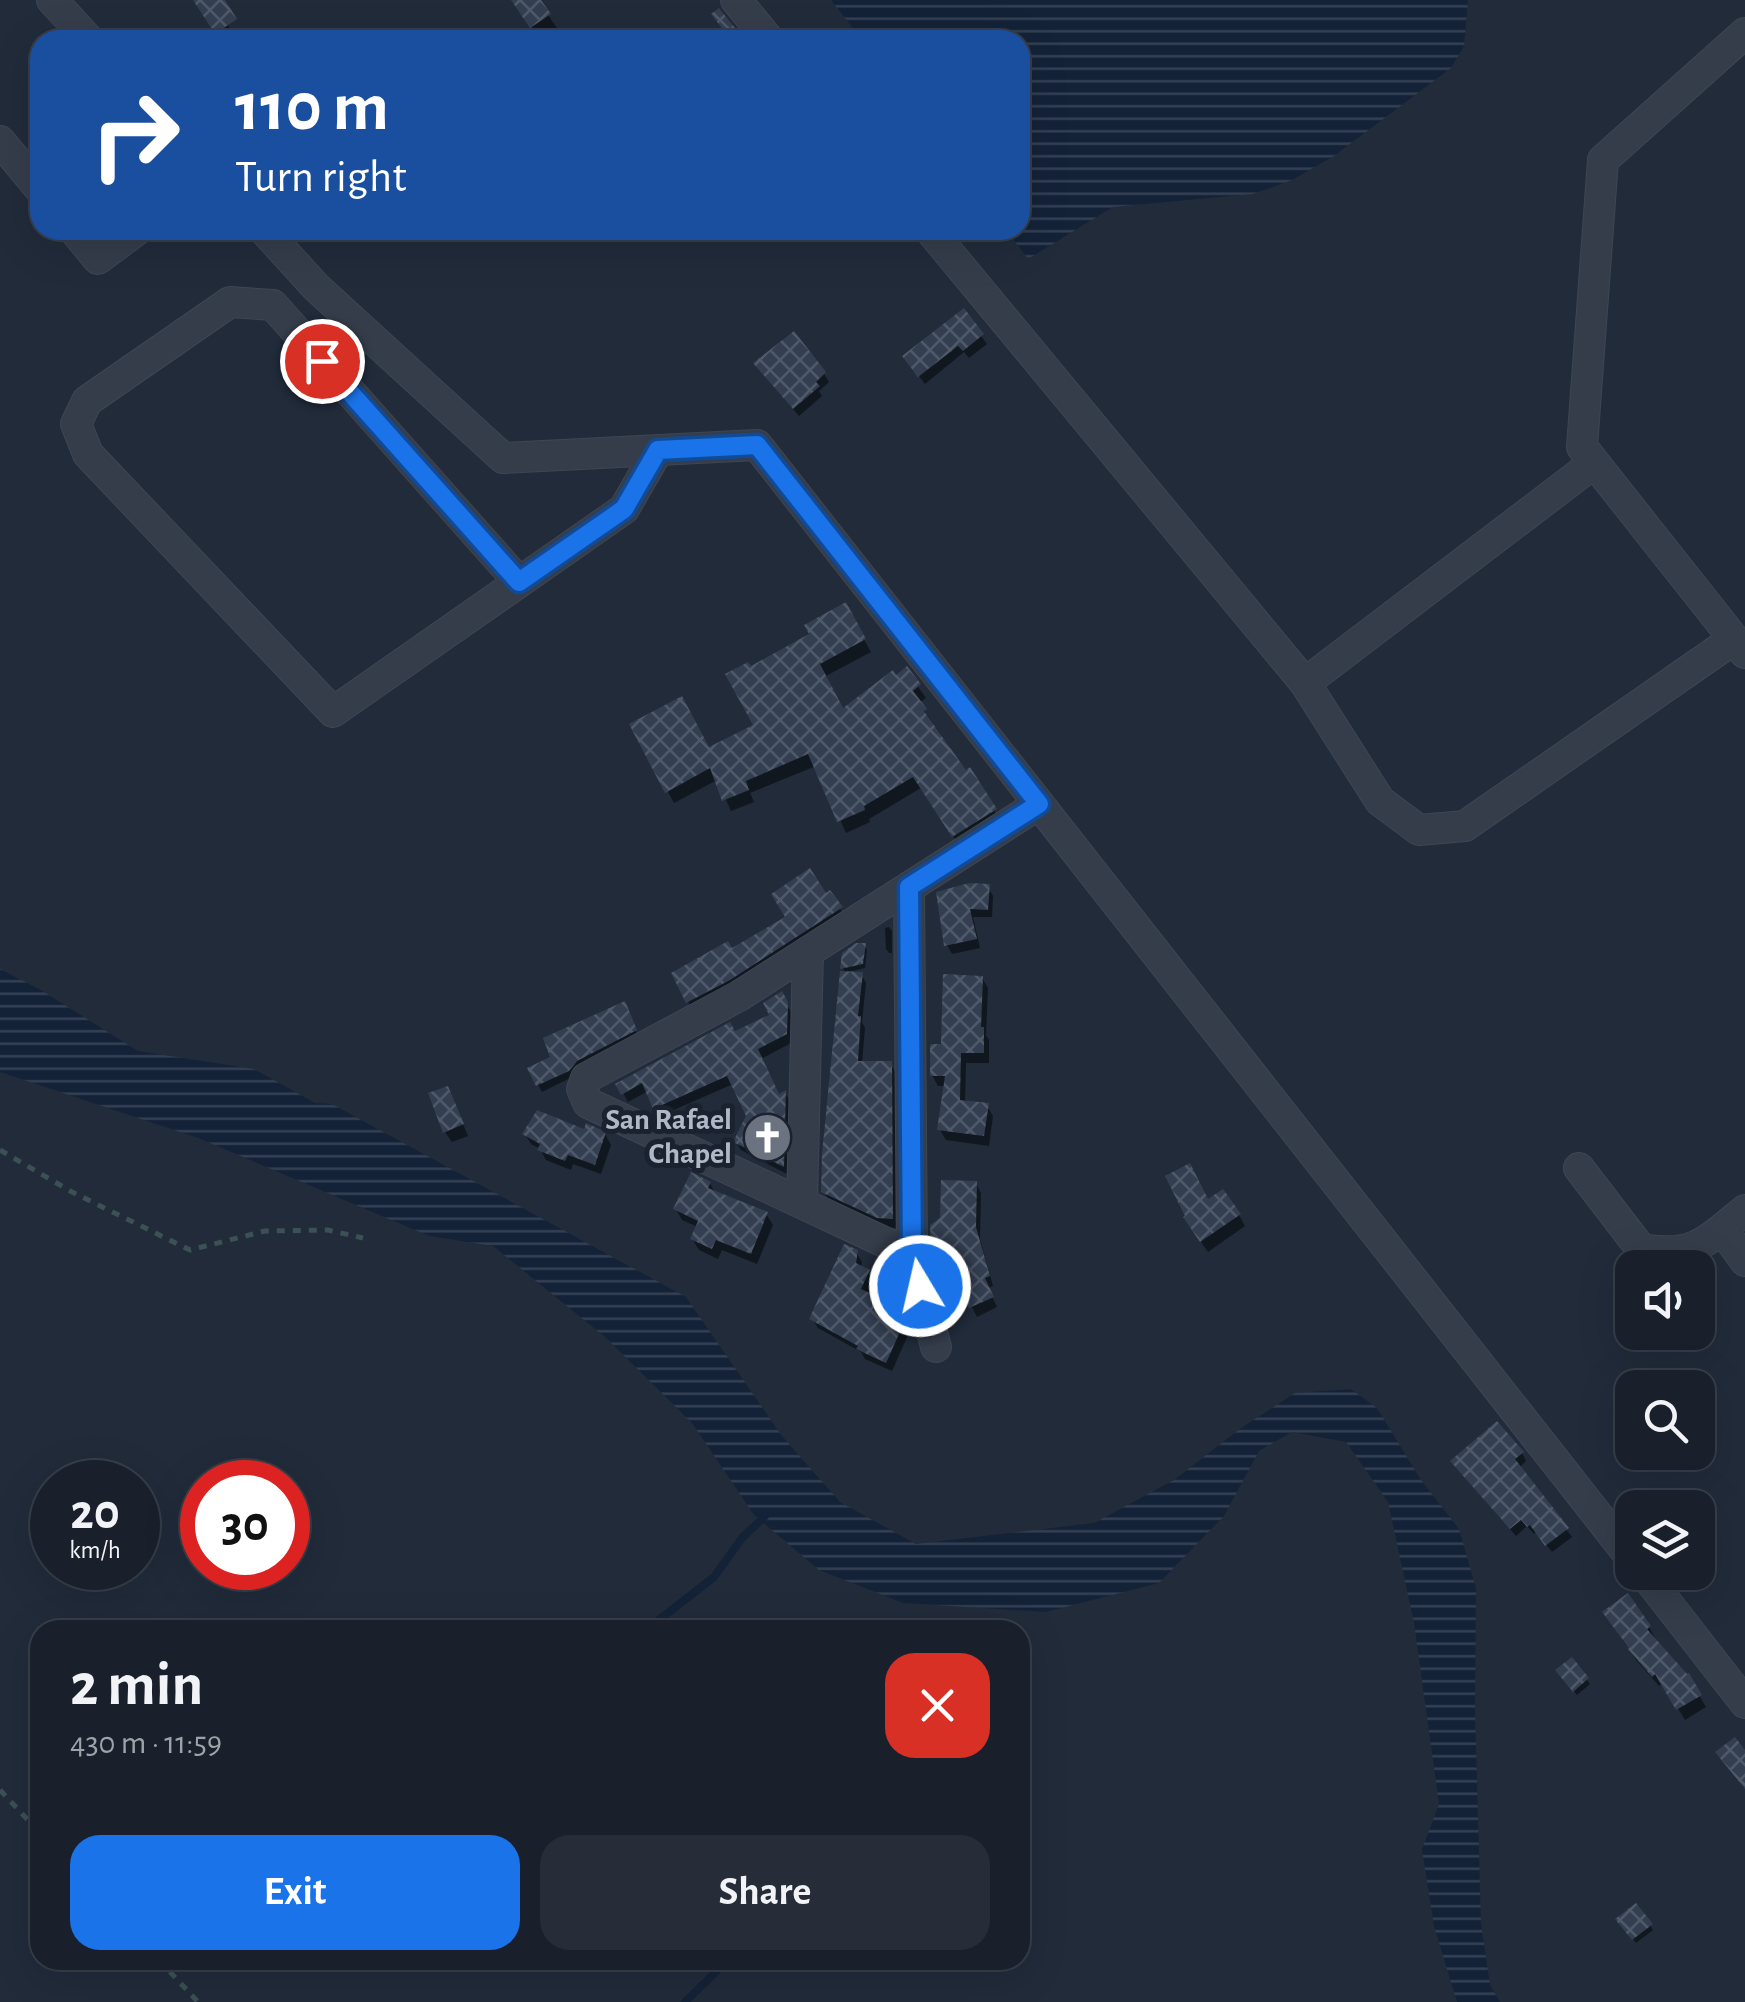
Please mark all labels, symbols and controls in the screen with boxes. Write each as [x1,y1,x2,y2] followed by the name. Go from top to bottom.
[70,70,200,200] icon: right
[235,73,389,143] text: 110 m
[235,155,407,200] text: Turn right
[280,319,365,404] pin
[295,334,350,389] icon: arrive
[605,1105,732,1169] place label: San Rafael Chapel
[741,1111,793,1163] church icon: San Rafael Chapel
[868,1234,972,1338] position arrow
[1615,1250,1715,1590] map controls
[1615,1250,1715,1350] button: sound
[1615,1370,1715,1470] button: search
[180,1460,310,1590] speed limit sign: 30
[70,1488,120,1538] text: 20
[1615,1490,1715,1590] button: layers
[69,1538,121,1563] text: km/h
[885,1653,990,1758] button: close
[70,1656,203,1716] text: 2 min
[70,1727,222,1759] text: 430 m · 11:59
[70,1835,520,1950] button: Exit
[540,1835,990,1950] button: Share

